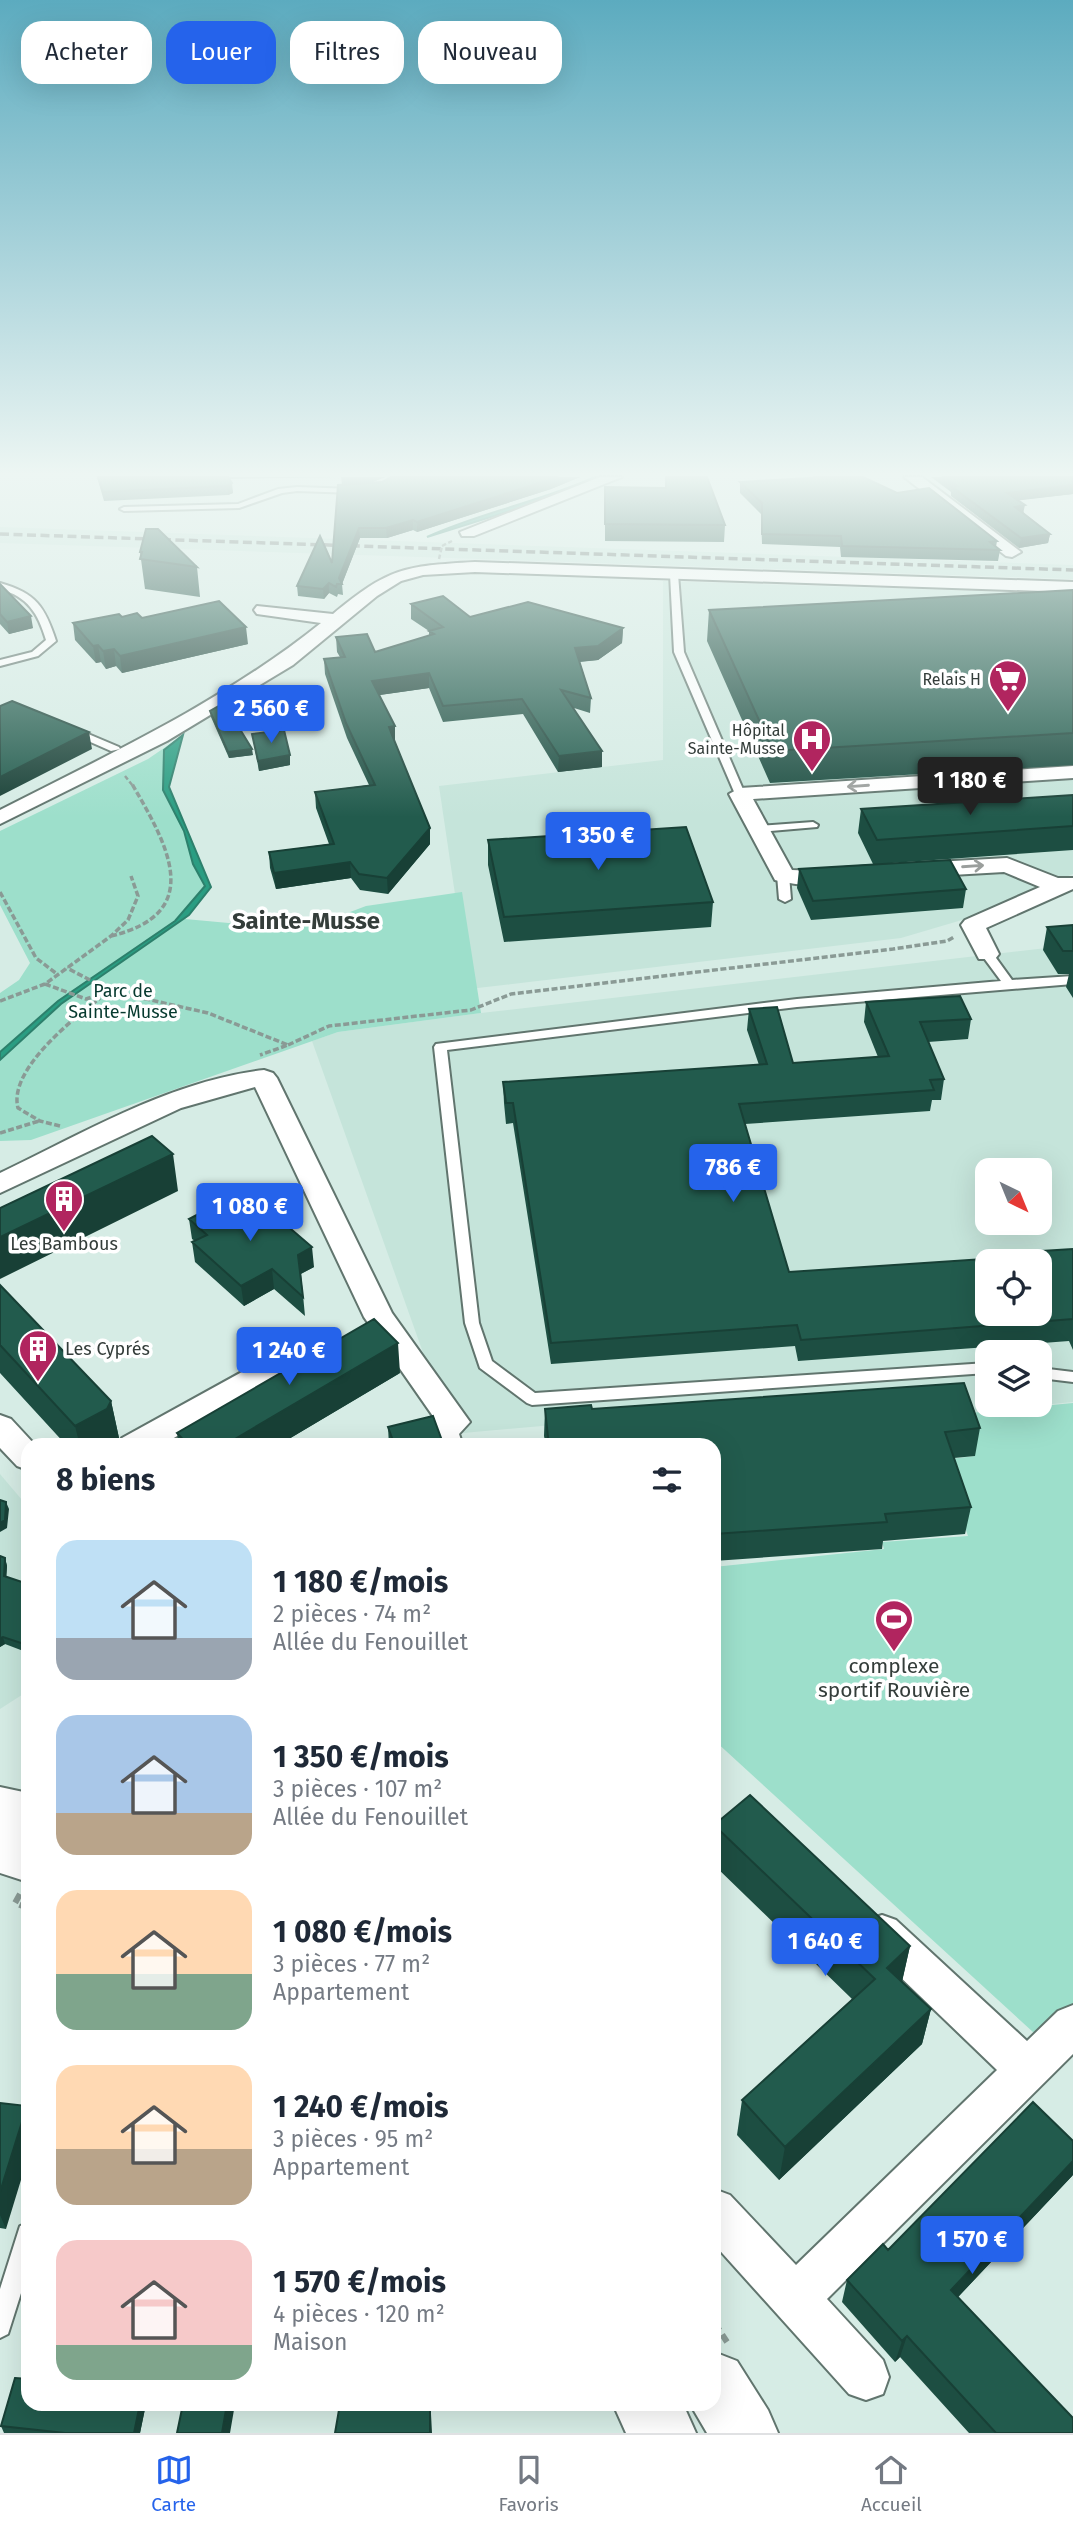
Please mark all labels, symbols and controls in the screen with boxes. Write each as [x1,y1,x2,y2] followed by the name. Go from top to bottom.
[21,21,152,84] chip: Acheter
[166,21,276,84] chip: Louer
[290,21,404,84] chip: Filtres
[418,21,562,84] chip: Nouveau
[987,658,1029,713] supermarket icon: Relais H
[922,670,981,689] place label: Relais H
[206,686,336,745] pin: 2 560 €
[233,694,309,722] text: 2 560 €
[791,718,833,773] hospital icon: Hôpital Sainte-Musse
[688,721,785,758] place label: Hôpital Sainte-Musse
[905,758,1035,817] pin: 1 180 €
[934,766,1006,794] text: 1 180 €
[847,780,870,793] one-way arrow
[533,812,663,872] pin: 1 350 €
[562,821,634,849] text: 1 350 €
[961,859,984,872] one-way arrow
[232,907,380,935] district label: Sainte-Musse
[68,980,178,1023] park label: Parc de Sainte-Musse
[684,1144,782,1204] pin: 786 €
[705,1153,761,1181] text: 786 €
[975,1158,1052,1236] north arrow
[975,1158,1052,1417] map controls
[43,1178,85,1233] building icon: Les Bambous
[185,1184,315,1243] pin: 1 080 €
[212,1192,288,1220] text: 1 080 €
[10,1233,118,1255] place label: Les Bambous
[975,1249,1052,1326] button: locate
[17,1328,59,1383] building icon: Les Cyprés
[224,1328,354,1387] pin: 1 240 €
[253,1336,325,1364] text: 1 240 €
[65,1338,150,1360] place label: Les Cyprés
[975,1340,1052,1417] button: layers
[648,1461,686,1499] icon: filters
[56,1462,155,1498] text: 8 biens
[273,1564,448,1600] text: 1 180 €/mois
[112,1568,196,1652] icon: home
[873,1598,915,1653] sports icon: complexe sportif Rouvière
[273,1600,431,1628] text: 2 pièces · 74 m²
[273,1628,468,1656] text: Allée du Fenouillet
[818,1653,970,1703] place label: complexe sportif Rouvière
[273,1739,449,1775] text: 1 350 €/mois
[112,1743,196,1827] icon: home
[273,1775,442,1803] text: 3 pièces · 107 m²
[273,1803,468,1831] text: Allée du Fenouillet
[273,1914,452,1950] text: 1 080 €/mois
[112,1918,196,2002] icon: home
[760,1918,890,1978] pin: 1 640 €
[788,1927,862,1955] text: 1 640 €
[273,1950,430,1978] text: 3 pièces · 77 m²
[273,1978,409,2006] text: Appartement
[273,2089,449,2125] text: 1 240 €/mois
[112,2093,196,2177] icon: home
[273,2125,433,2153] text: 3 pièces · 95 m²
[273,2153,409,2181] text: Appartement
[907,2216,1037,2276] pin: 1 570 €
[937,2225,1007,2253] text: 1 570 €
[273,2264,446,2300] text: 1 570 €/mois
[112,2268,196,2352] icon: home
[273,2300,445,2328] text: 4 pièces · 120 m²
[273,2328,348,2356] text: Maison
[151,2451,196,2516] tab: Carte
[499,2451,559,2516] tab: Favoris
[861,2451,922,2516] tab: Accueil

